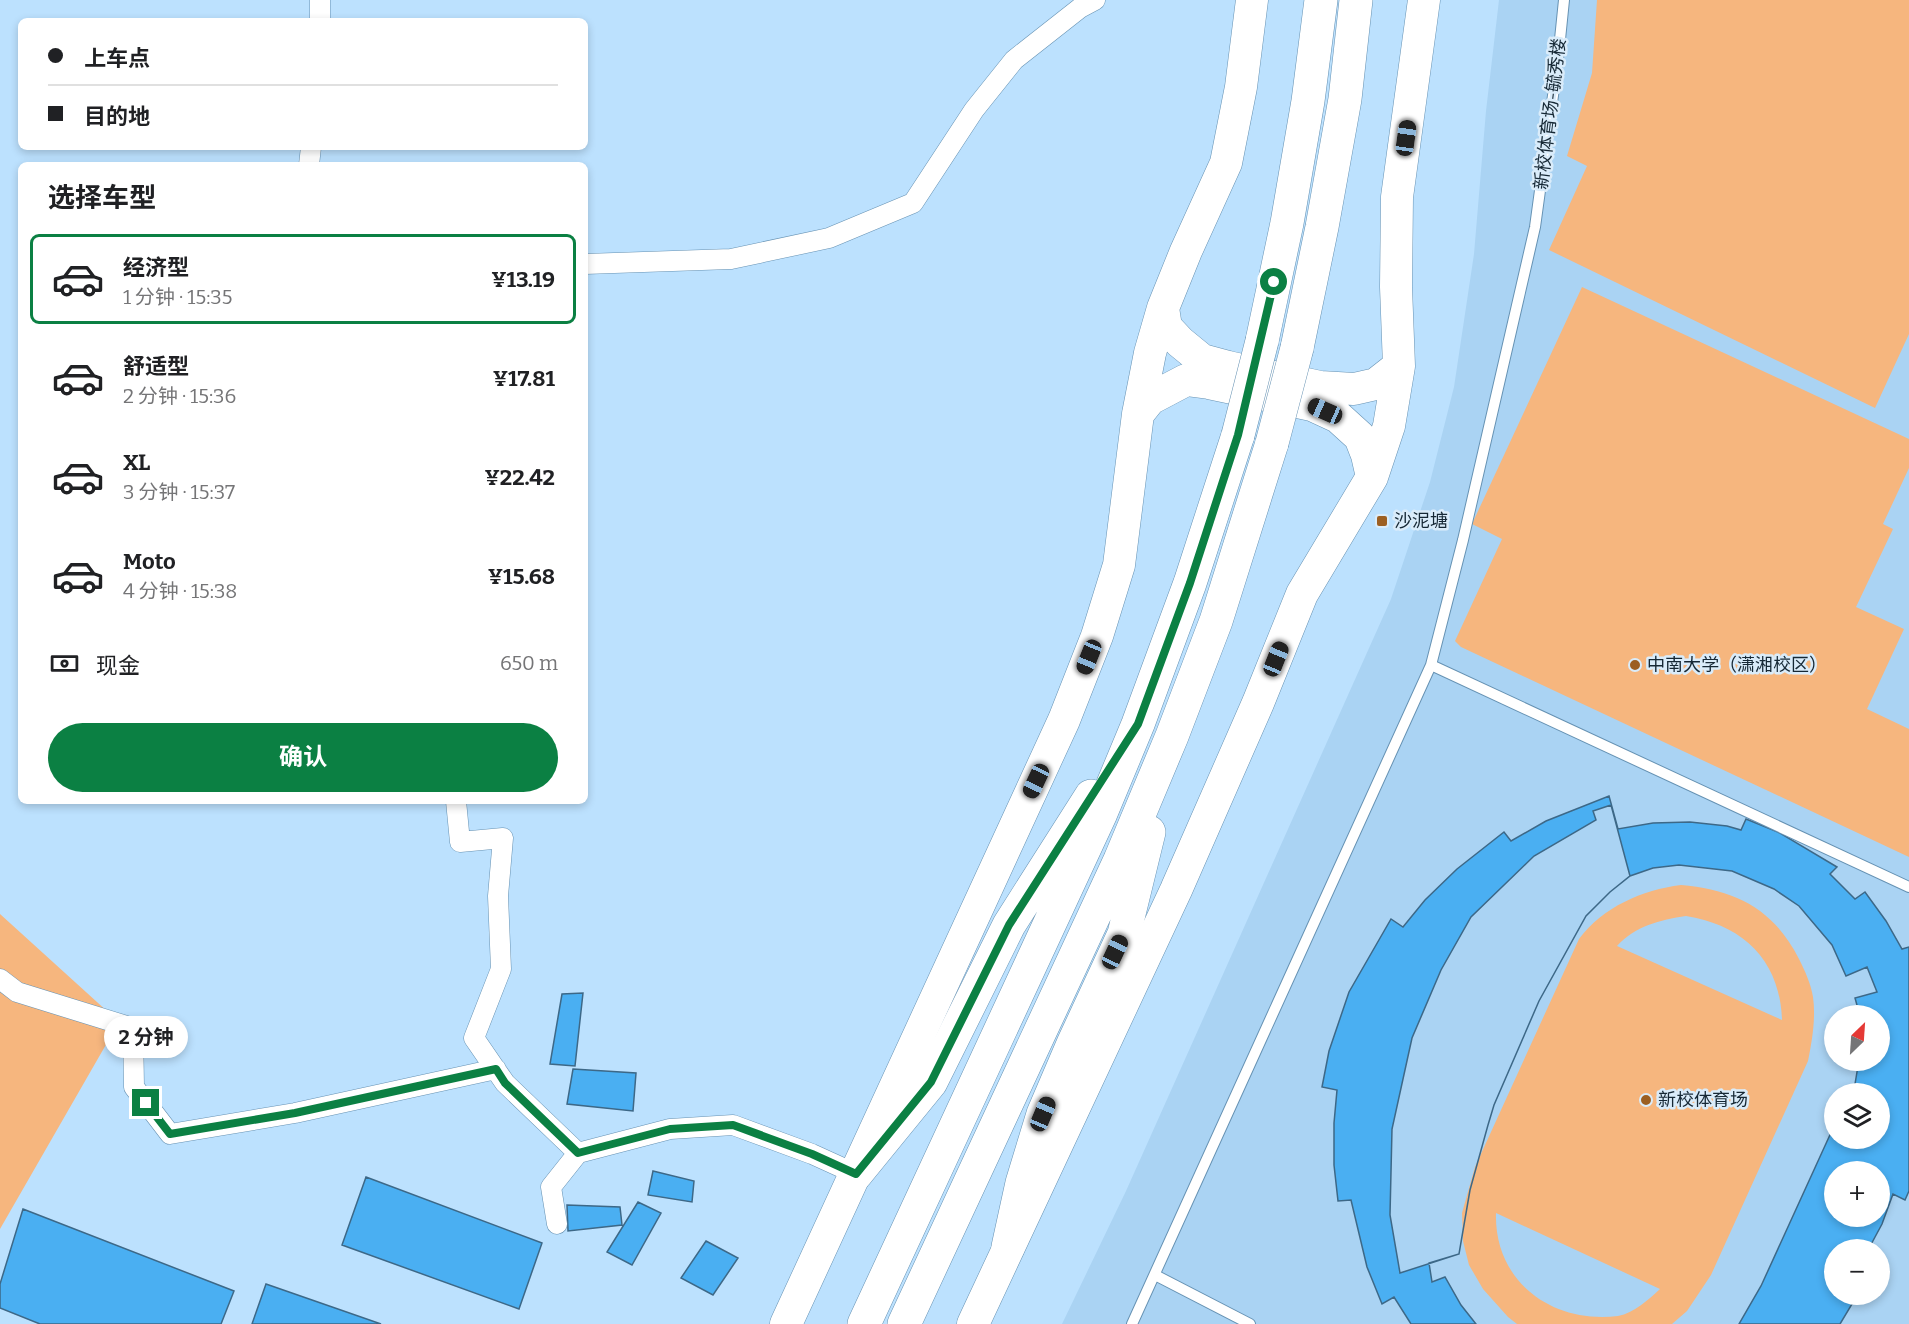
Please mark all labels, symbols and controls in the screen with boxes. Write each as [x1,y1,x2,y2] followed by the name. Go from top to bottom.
[1530,37,1570,191] street label: 新校体育场-毓秀楼
[84,45,150,72] text: 上车点
[84,103,150,130] text: 目的地
[1395,119,1417,157] car
[48,182,156,214] text: 选择车型
[51,252,105,306] icon: car
[123,254,189,281] text: 经济型
[491,266,555,293] text: ¥13.19
[1260,268,1287,295] route start
[123,285,232,309] text: 1 分钟 · 15:35
[51,351,105,405] icon: car
[123,353,189,380] text: 舒适型
[493,365,555,392] text: ¥17.81
[123,384,236,408] text: 2 分钟 · 15:36
[1305,395,1345,427] car
[123,449,150,476] text: XL
[51,450,105,504] icon: car
[484,464,555,491] text: ¥22.42
[123,480,235,504] text: 3 分钟 · 15:37
[1394,510,1448,532] place label: 沙泥塘
[1375,514,1389,528] marker: 沙泥塘
[123,548,176,575] text: Moto
[51,549,105,603] icon: car
[488,563,555,590] text: ¥15.68
[123,579,237,603] text: 4 分钟 · 15:38
[1074,637,1104,677] car
[1261,639,1291,679] car
[48,647,81,680] icon: cash
[500,651,558,675] text: 650 m
[96,652,140,679] text: 现金
[1647,654,1827,676] place label: 中南大学（潇湘校区）
[1628,658,1642,672] marker: 中南大学（潇湘校区）
[48,723,558,792] button: 确认
[1020,761,1052,801] car
[1099,932,1131,972] car
[1824,1005,1890,1071] north arrow
[1824,1005,1890,1305] map controls
[104,1016,188,1058] callout: 2 分钟
[119,1025,173,1049] text: 2 分钟
[1824,1083,1890,1149] button: layers
[132,1089,159,1116] route end
[1658,1089,1748,1111] place label: 新校体育场
[1639,1093,1653,1107] marker: 新校体育场
[1028,1094,1058,1134] car
[1824,1161,1890,1227] button: +
[1824,1239,1890,1305] button: −

